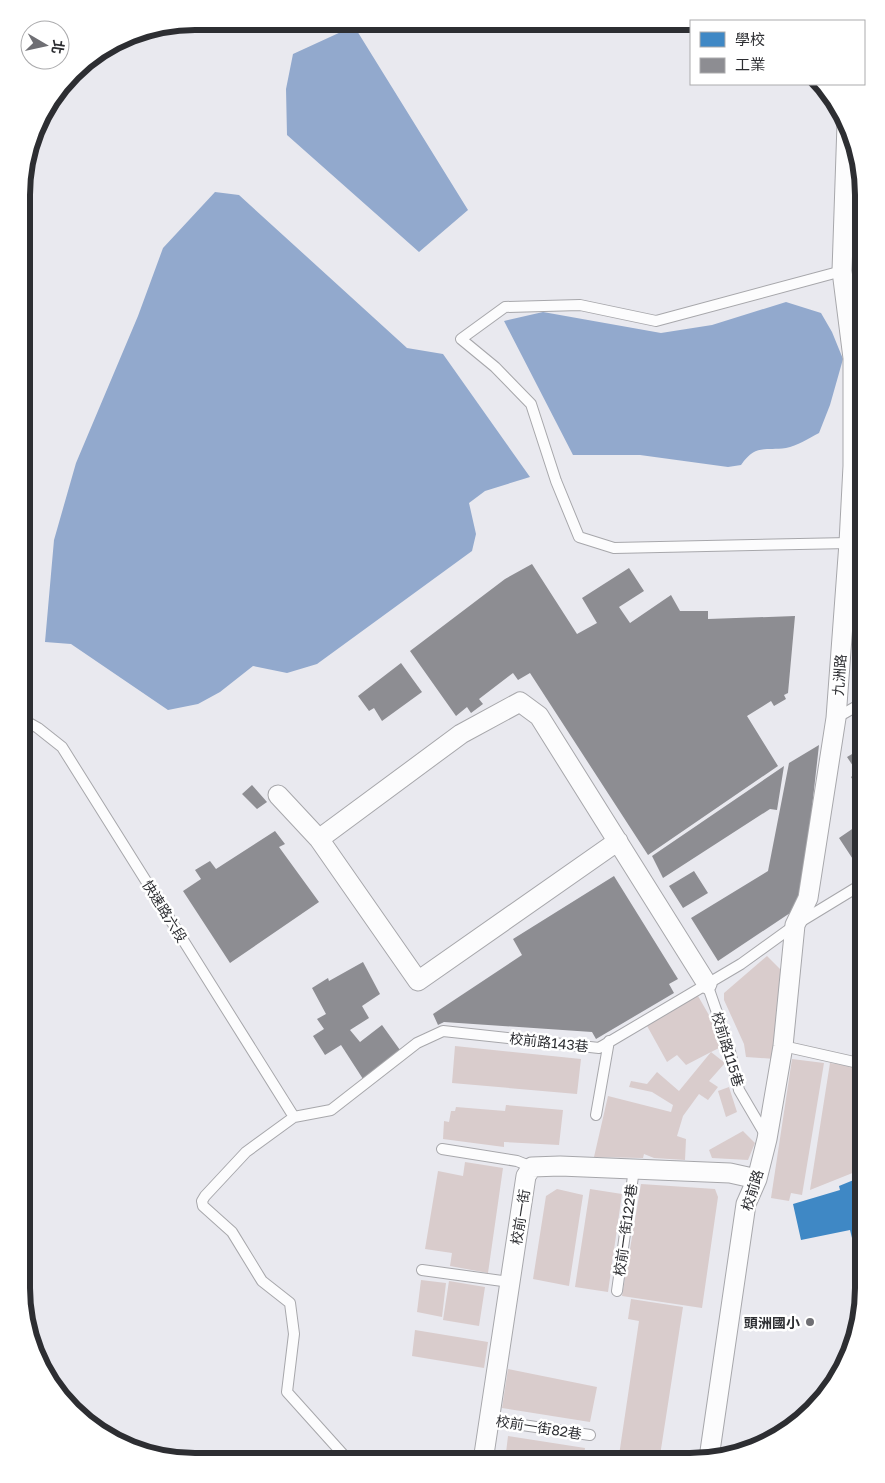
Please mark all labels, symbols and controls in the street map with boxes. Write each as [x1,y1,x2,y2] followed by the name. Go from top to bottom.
[20,20,70,70] north arrow
[690,20,865,85] legend
[735,30,765,48] text: 學校
[49,39,68,55] text: 北
[735,55,765,73] text: 工業
[829,653,849,697] street label: 九洲路
[139,877,191,945] street label: 快速路六段
[709,1009,747,1089] street label: 校前路115巷
[509,1029,589,1055] street label: 校前路143巷
[738,1167,766,1213] street label: 校前路
[610,1183,640,1277] street label: 校前一街122巷
[507,1188,533,1246] street label: 校前一街
[744,1314,800,1331] place label: 頭洲國小
[804,1316,816,1328] marker: 頭洲國小
[495,1412,583,1442] street label: 校前一街82巷

